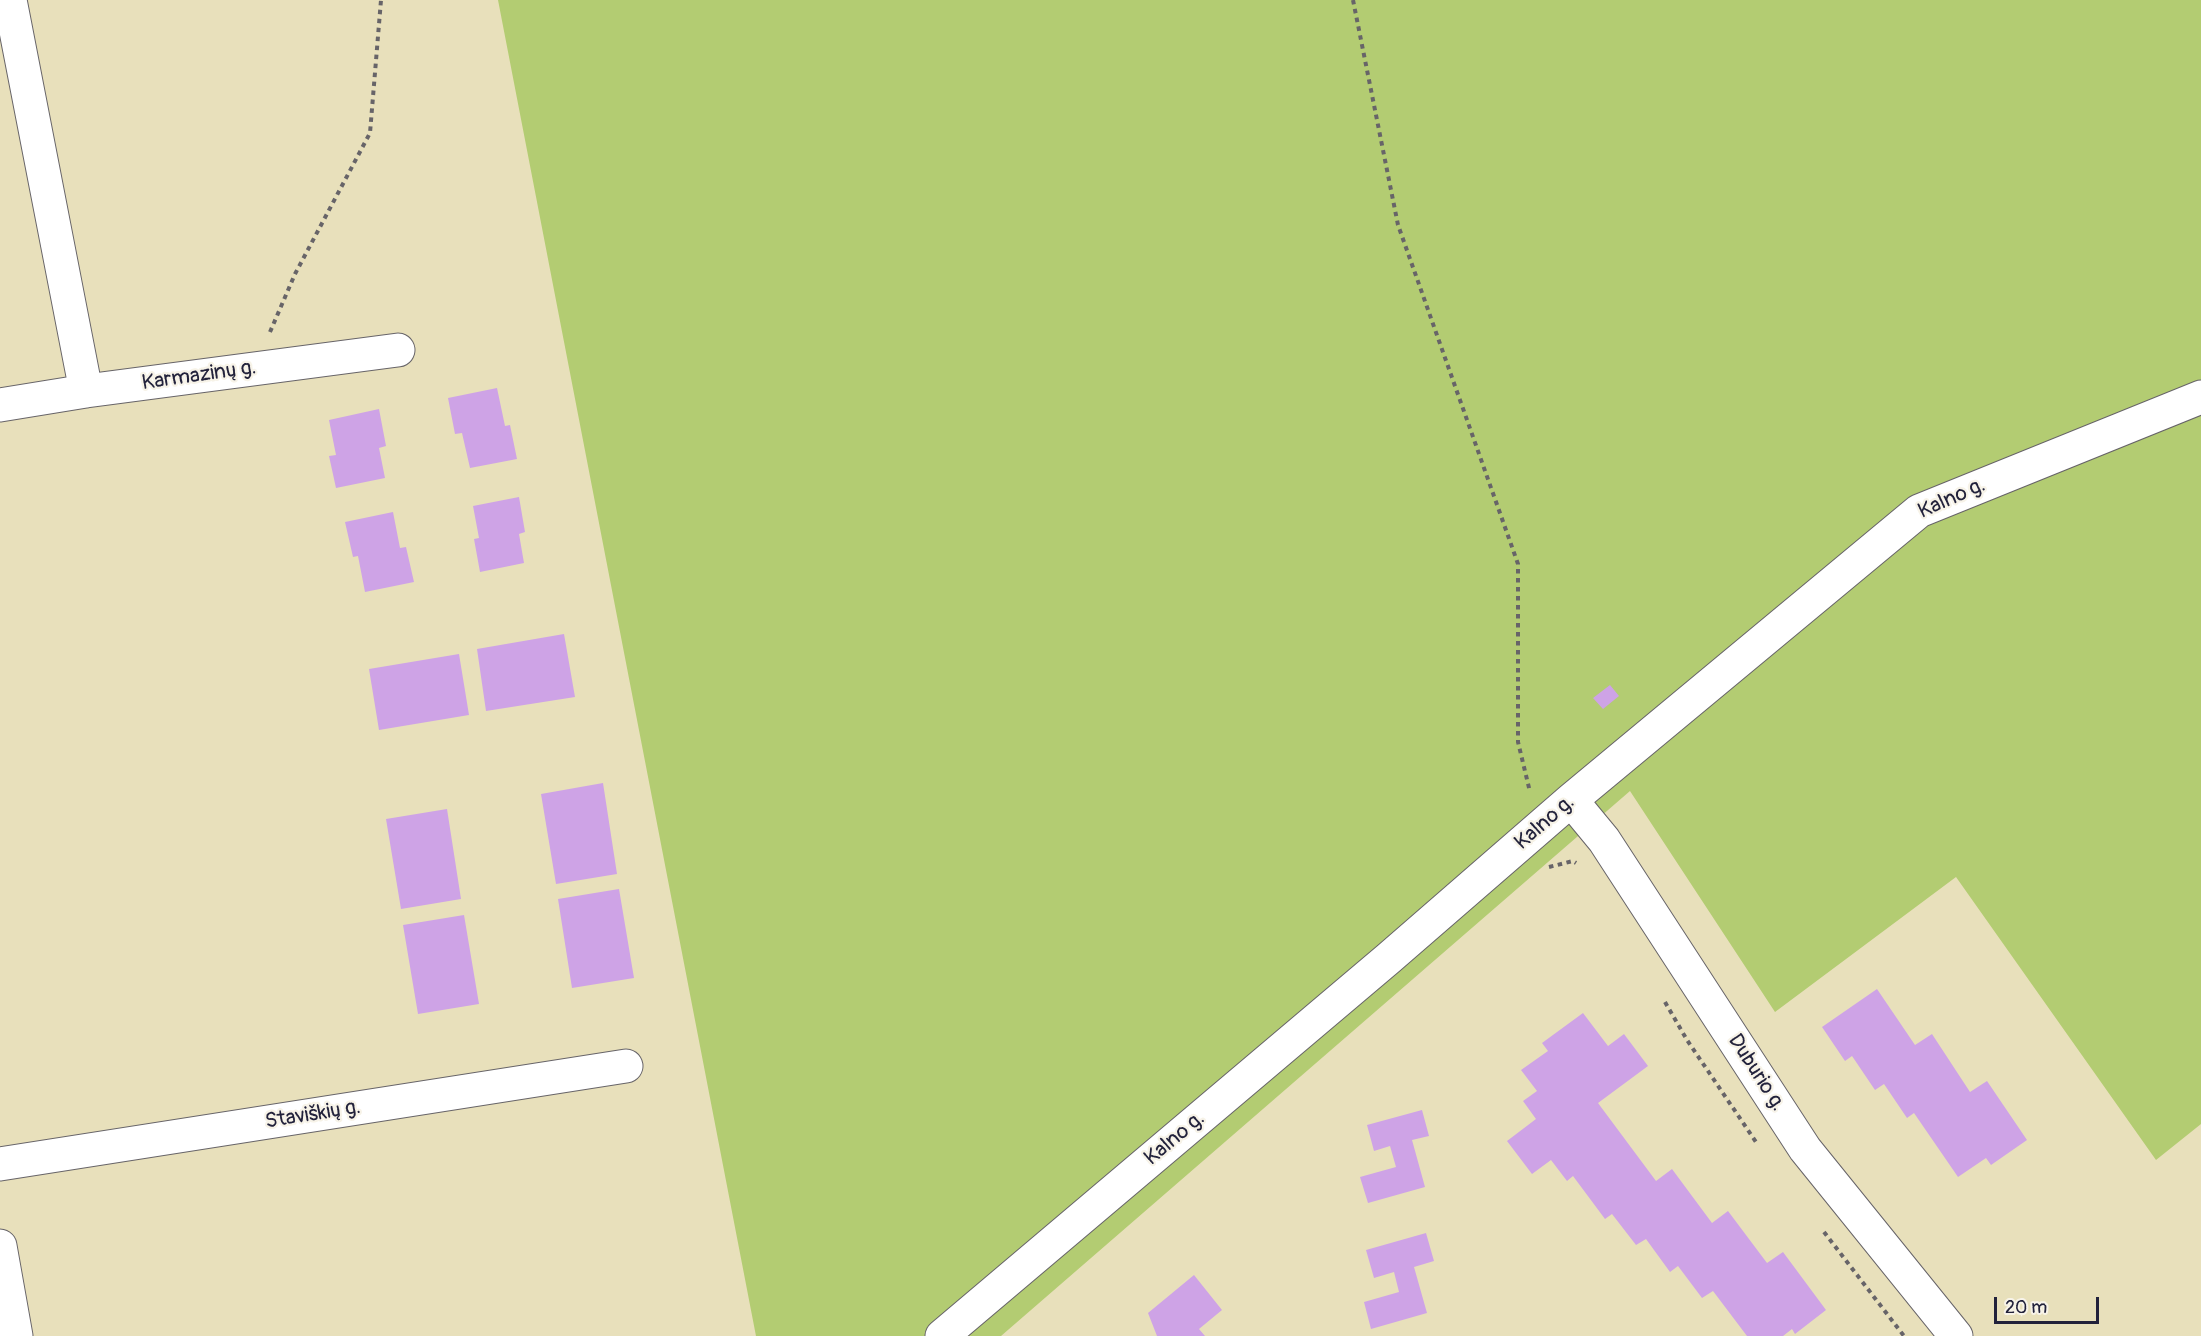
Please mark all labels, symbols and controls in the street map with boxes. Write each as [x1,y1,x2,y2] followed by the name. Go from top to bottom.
[140,355,258,397] street label: Karmazinų g.
[1915,473,1989,525] street label: Kalno g.
[1510,790,1580,856] street label: Kalno g.
[1722,1030,1790,1116] street label: Duburio g.
[264,1095,362,1135] street label: Staviškių g.
[1140,1107,1210,1171] street label: Kalno g.
[1997,1285,2102,1323] scale bar
[2005,1296,2047,1319] text: 20 m

